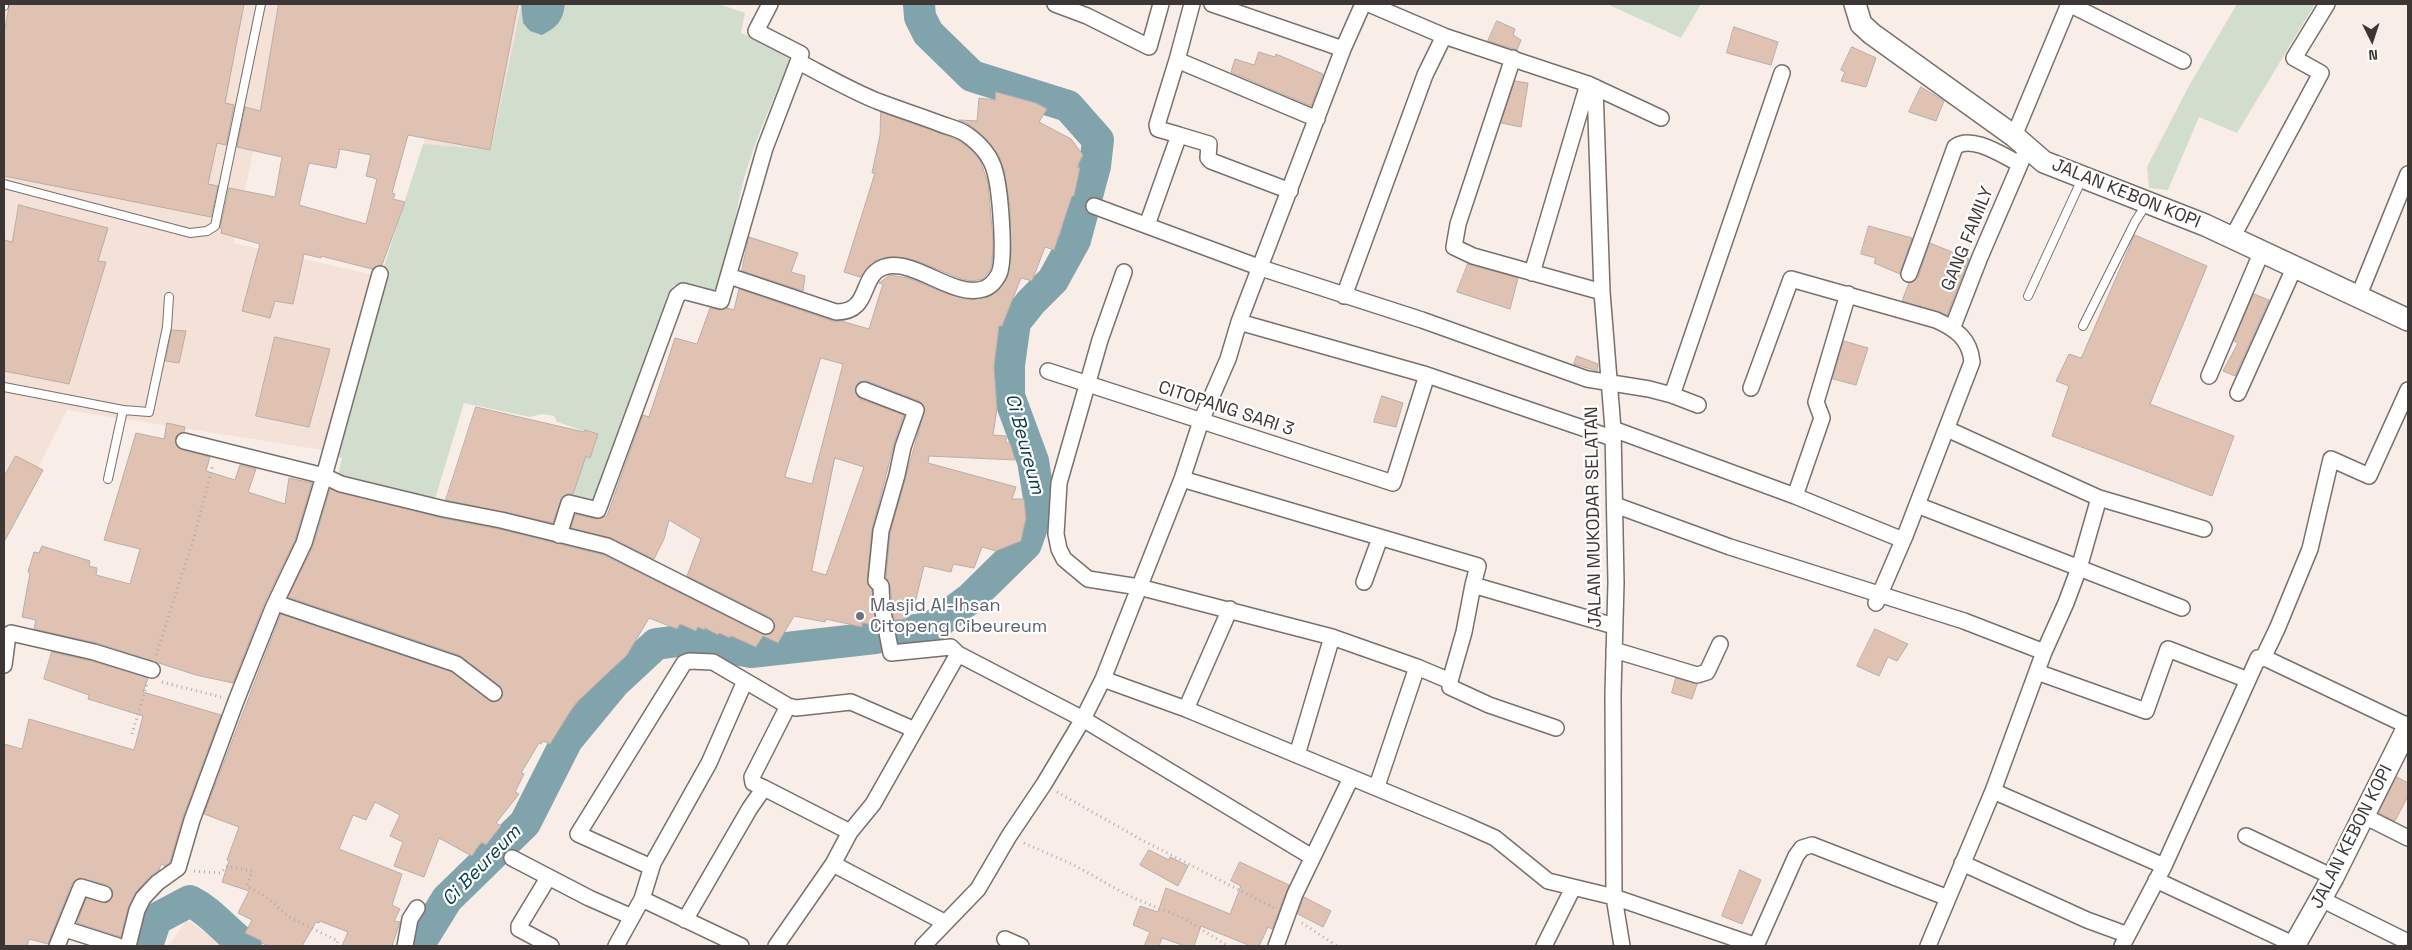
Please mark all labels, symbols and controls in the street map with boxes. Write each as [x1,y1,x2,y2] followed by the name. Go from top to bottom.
[2347,15,2397,65] north arrow
[2368,46,2378,64] text: N
[2048,154,2204,234] street label: JALAN KEBON KOPI
[1937,184,1999,294] street label: GANG FAMILY
[1156,377,1296,441] street label: CITOPANG SARI 3
[1000,391,1048,497] water label: Ci Beureum
[1581,406,1607,628] street label: JALAN MUKODAR SELATAN
[870,595,1047,638] place label: Masjid Al-Ihsan Citopeng Cibeureum
[854,610,866,622] marker: Masjid Al-Ihsan Citopeng Cibeureum
[2306,761,2398,913] street label: JALAN KEBON KOPI
[438,821,526,911] water label: Ci Beureum

